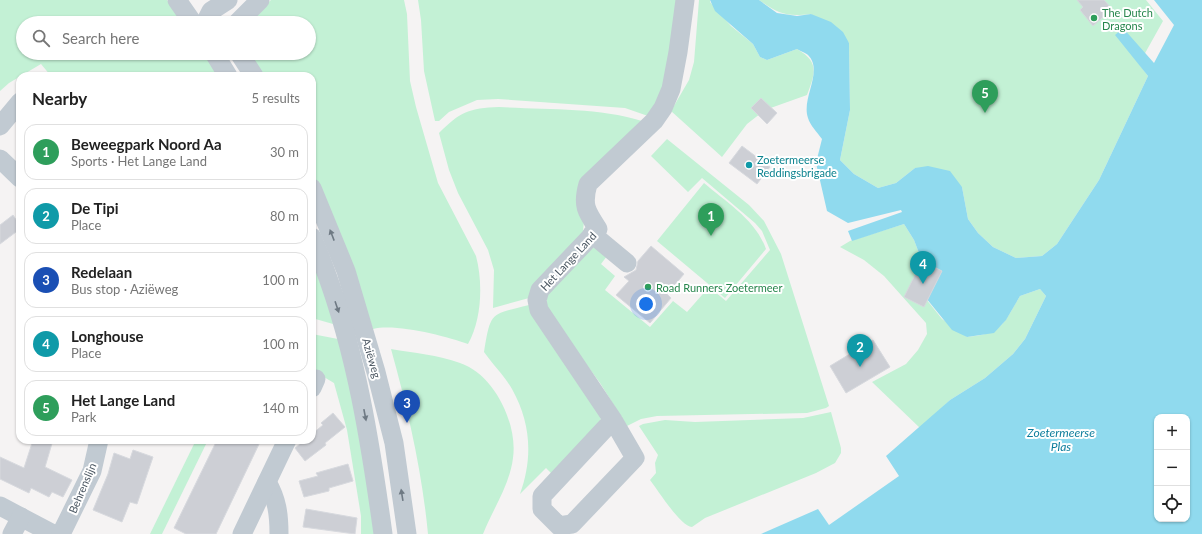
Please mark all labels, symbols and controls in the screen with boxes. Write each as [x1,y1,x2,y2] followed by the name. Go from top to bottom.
[1102,6,1153,32] place label: The Dutch Dragons
[1089,13,1099,23] marker: The Dutch Dragons
[16,16,316,60] search box
[30,27,52,49] icon: search
[62,29,139,47] text: Search here
[972,80,998,113] pin: 5
[32,88,87,109] text: Nearby
[252,90,300,106] text: 5 results
[71,135,222,153] text: Beweegpark Noord Aa
[42,144,50,160] text: 1
[270,144,299,160] text: 30 m
[71,153,207,169] text: Sports · Het Lange Land
[757,153,837,179] place label: Zoetermeerse Reddingsbrigade
[744,160,754,170] marker: Zoetermeerse Reddingsbrigade
[71,199,119,217] text: De Tipi
[698,203,724,236] pin: 1
[42,208,50,224] text: 2
[270,208,299,224] text: 80 m
[71,217,101,233] text: Place
[328,229,334,241] one-way arrow
[537,229,599,293] street label: Het Lange Land
[910,251,936,284] pin: 4
[71,263,132,281] text: Redelaan
[42,272,50,288] text: 3
[262,272,299,288] text: 100 m
[71,281,178,297] text: Bus stop · Aziëweg
[656,281,782,294] place label: Road Runners Zoetermeer
[643,282,653,292] marker: Road Runners Zoetermeer
[636,294,656,314] your location
[334,301,340,313] one-way arrow
[71,327,144,345] text: Longhouse
[847,334,873,367] pin: 2
[42,336,50,352] text: 4
[262,336,299,352] text: 100 m
[360,337,384,380] street label: Aziëweg
[71,345,101,361] text: Place
[394,390,420,423] pin: 3
[71,391,175,409] text: Het Lange Land
[42,400,50,416] text: 5
[262,400,299,416] text: 140 m
[71,409,96,425] text: Park
[362,409,368,421] one-way arrow
[1154,414,1190,522] map controls
[1154,414,1190,450] button: +
[1026,425,1095,454] water label: Zoetermeerse Plas
[1154,450,1190,486] button: −
[66,461,98,515] street label: Behrenslijn
[1154,486,1190,522] button: locate
[399,489,405,501] one-way arrow

